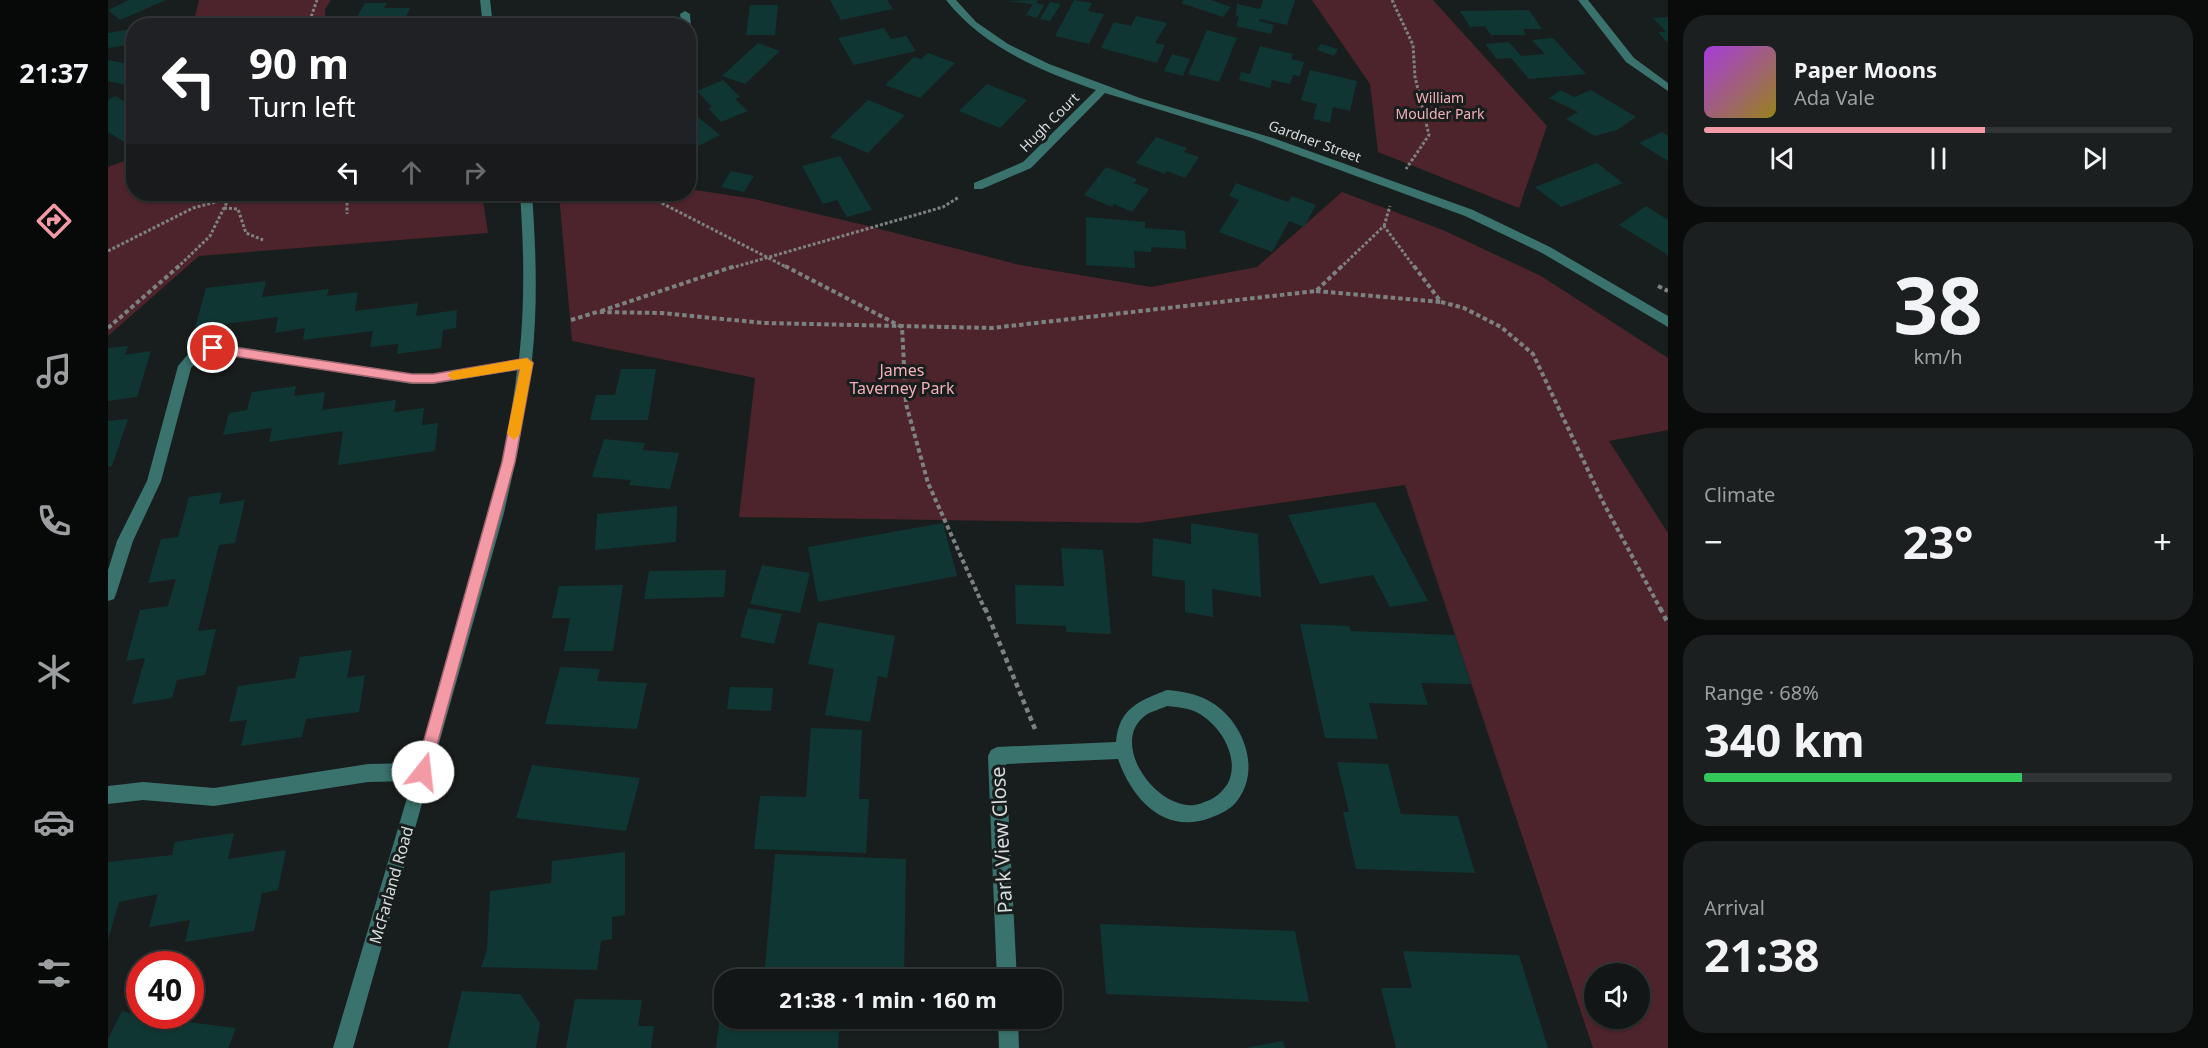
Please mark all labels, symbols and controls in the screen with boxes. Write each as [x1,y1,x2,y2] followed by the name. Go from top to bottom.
[249,34,349,91] text: 90 m
[150,42,228,120] icon: left
[19,54,89,91] text: 21:37
[1794,54,1937,84] text: Paper Moons
[1794,84,1875,111] text: Ada Vale
[249,88,355,125] text: Turn left
[1015,88,1083,156] street label: Hugh Court
[1396,88,1485,123] park label: William Moulder Park
[1266,115,1364,167] street label: Gardner Street
[1766,142,1799,175] icon: previous
[1922,142,1955,175] icon: pause
[2078,142,2111,175] icon: next
[332,156,365,189] icon: left
[395,156,428,189] icon: ahead
[458,156,491,189] icon: right
[33,200,75,242] icon: directions
[1893,251,1983,357] text: 38
[187,322,238,373] pin
[196,331,229,364] icon: arrive
[1913,343,1963,370] text: km/h
[33,350,75,392] icon: music
[849,359,955,399] park label: James Taverney Park
[1704,481,1775,508] text: Climate
[33,500,75,542] icon: phone
[1903,511,1973,572] text: 23°
[1704,519,1723,564] text: −
[2153,519,2172,564] text: +
[33,651,75,693] icon: climate
[1704,679,1819,706] text: Range · 68%
[1704,709,1865,770] text: 340 km
[391,740,455,804] position arrow
[984,766,1018,914] street label: Park View Close
[33,801,75,843] icon: car
[364,824,418,946] street label: McFarland Road
[1704,894,1765,921] text: Arrival
[1704,924,1820,985] text: 21:38
[126,951,204,1029] speed limit sign: 40
[33,952,75,994] icon: filters
[1584,963,1650,1029] map controls
[1584,963,1650,1029] button: sound
[779,984,997,1014] text: 21:38 · 1 min · 160 m

